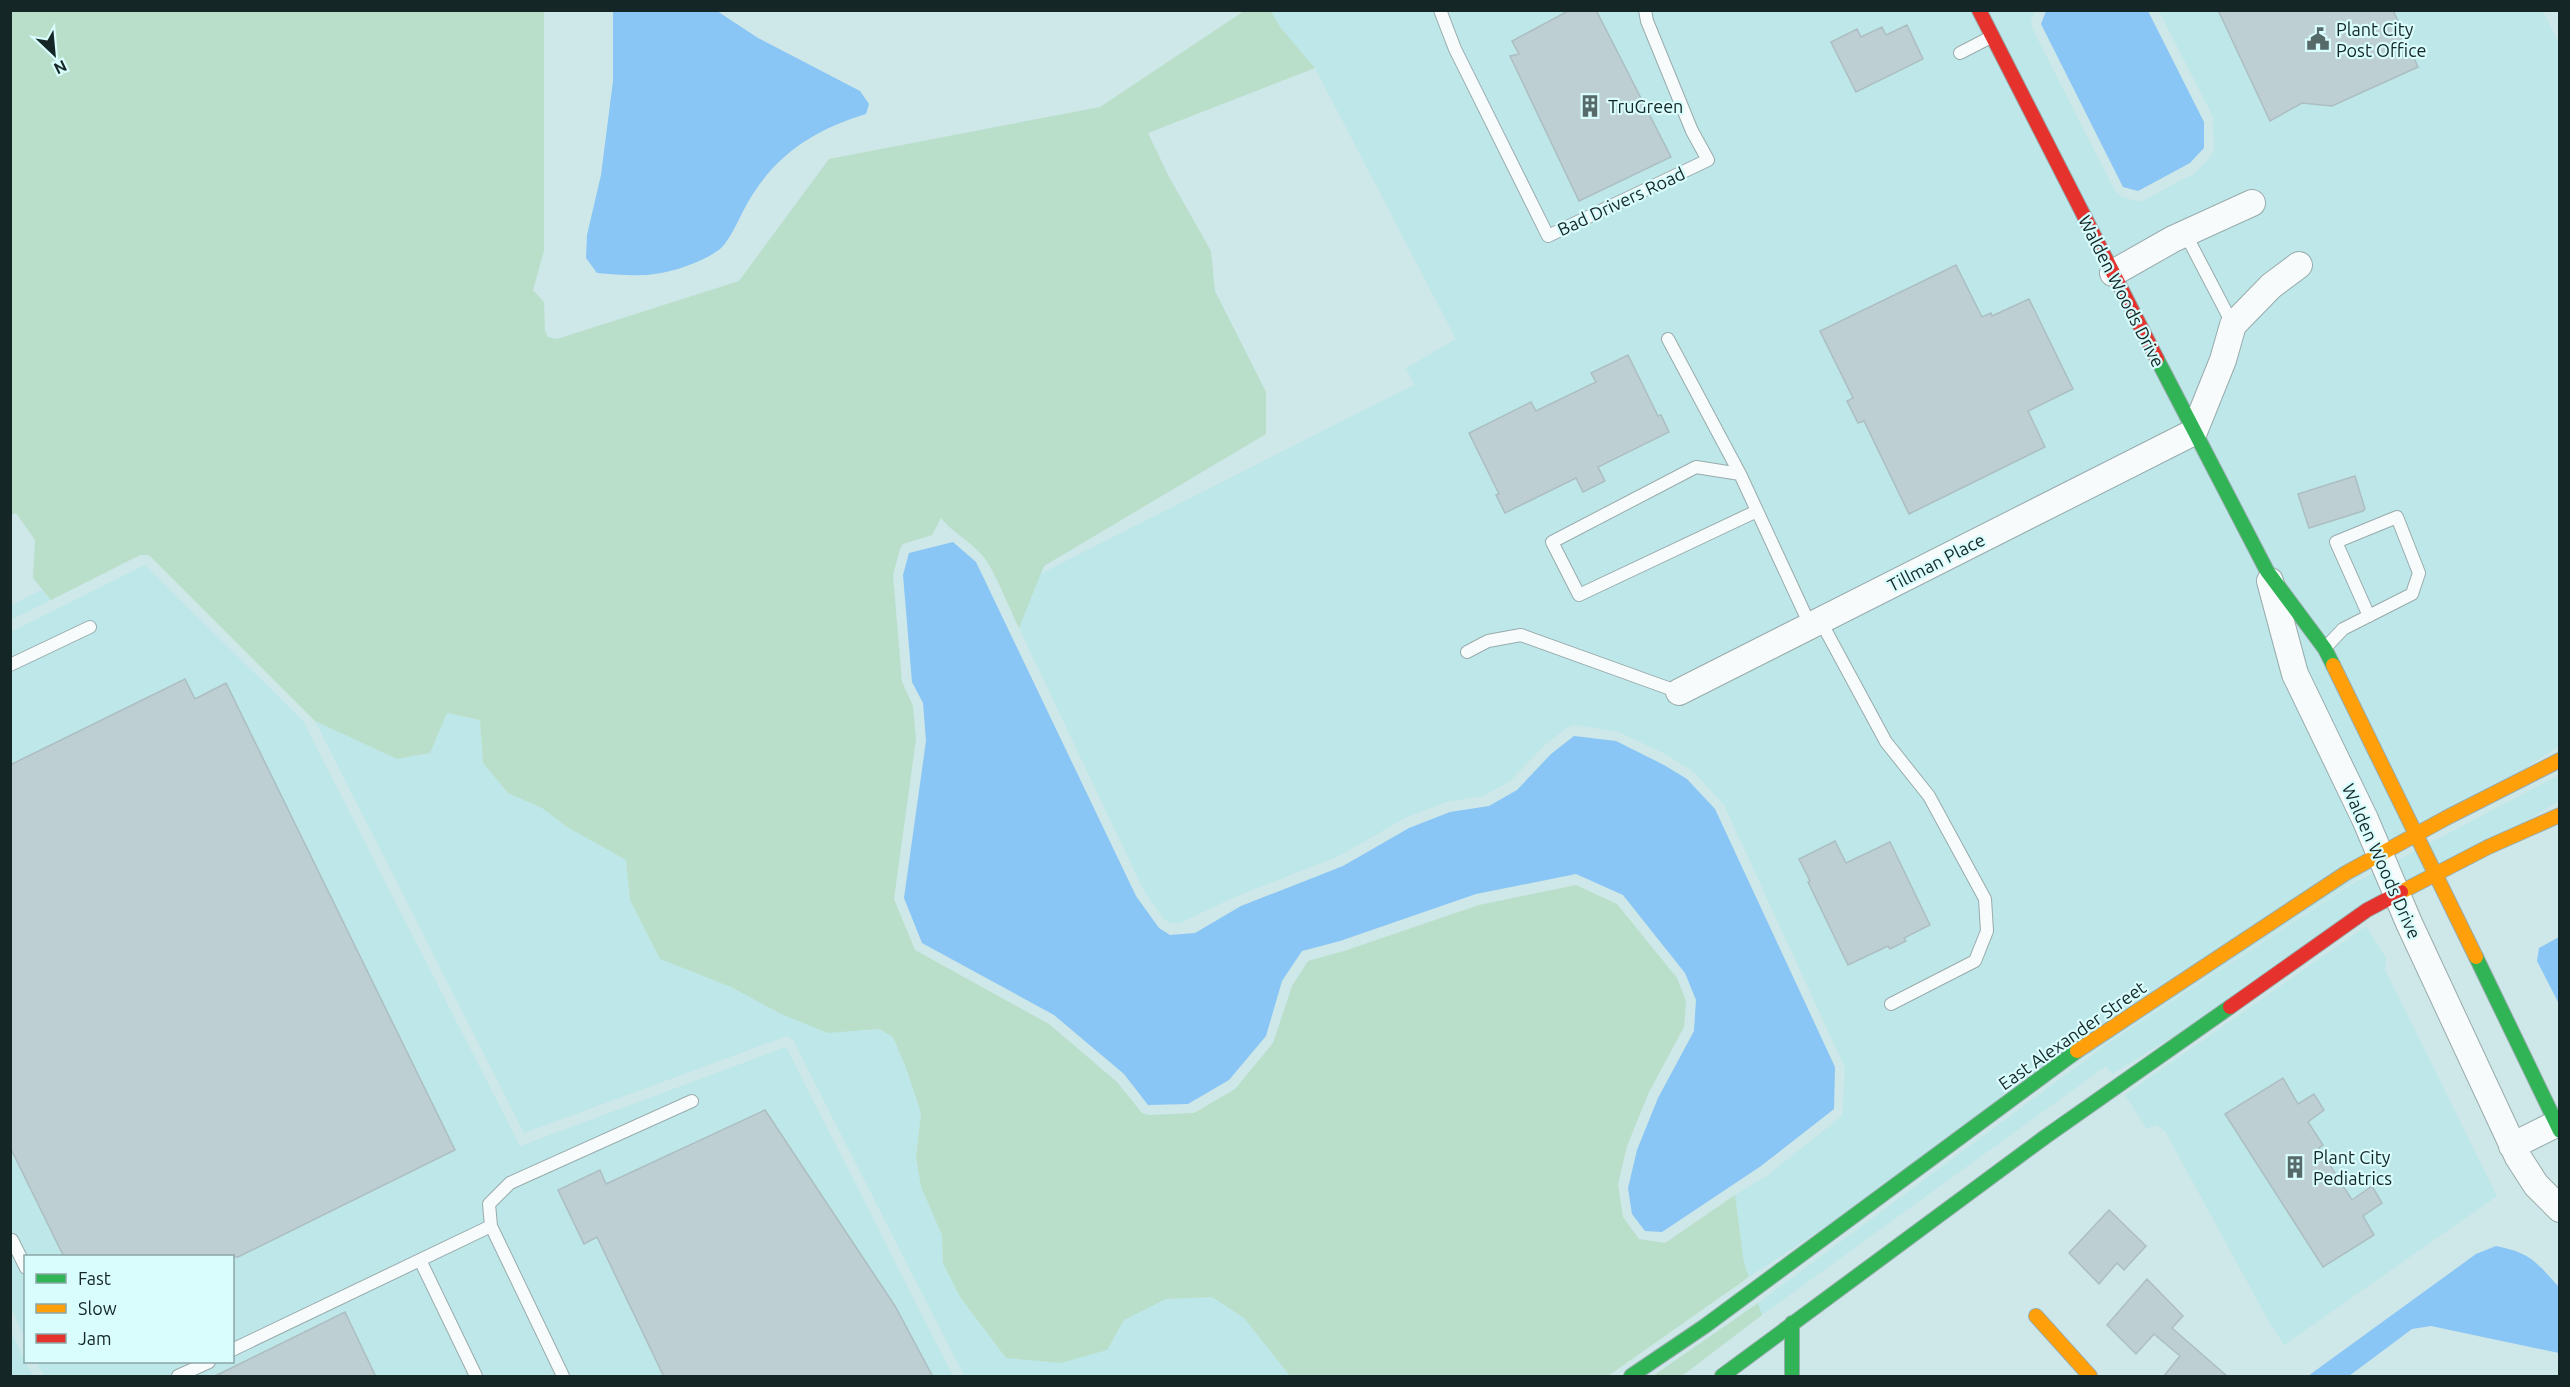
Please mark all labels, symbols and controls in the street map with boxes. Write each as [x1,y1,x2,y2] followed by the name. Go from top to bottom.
[2336,19,2426,60] place label: Plant City Post Office
[24,24,84,84] north arrow
[2305,26,2331,52] public building icon: Plant City Post Office
[51,57,70,78] text: N
[1577,93,1603,119] building icon: TruGreen
[1608,96,1683,116] place label: TruGreen
[1554,163,1688,239] street label: Bad Drivers Road
[2075,212,2169,370] street label: Walden Woods Drive
[1884,529,1988,595] street label: Tillman Place
[2339,780,2425,942] street label: Walden Woods Drive
[1995,977,2149,1093] street label: East Alexander Street
[2313,1147,2392,1188] place label: Plant City Pediatrics
[2282,1154,2308,1180] building icon: Plant City Pediatrics
[24,1255,234,1363] legend
[78,1268,111,1288] text: Fast
[78,1298,117,1318] text: Slow
[78,1328,112,1348] text: Jam

